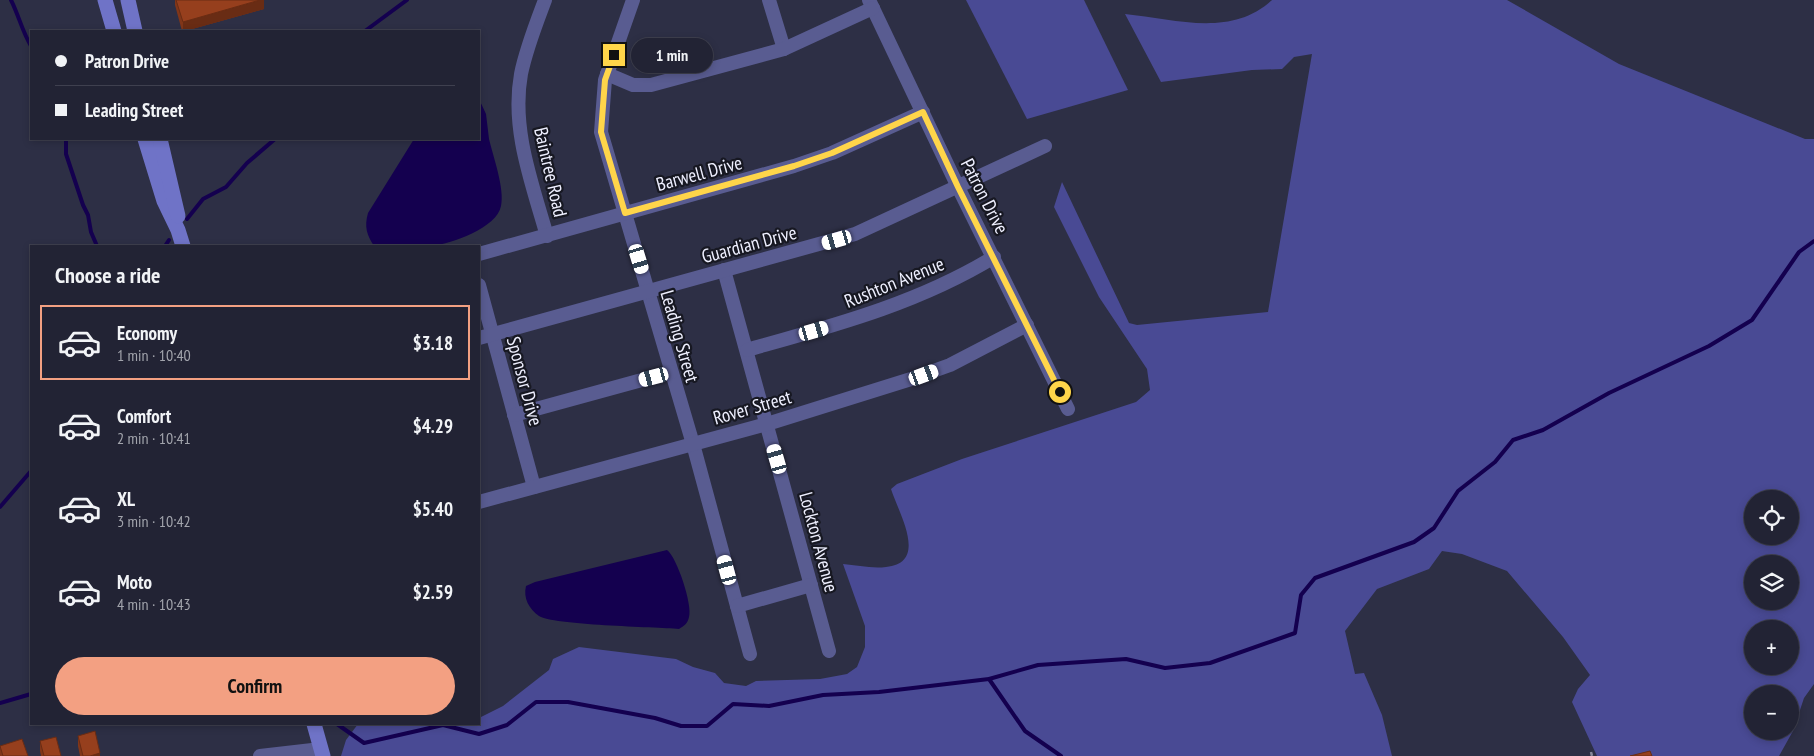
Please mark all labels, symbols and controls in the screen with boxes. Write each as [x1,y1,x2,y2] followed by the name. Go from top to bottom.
[632,38,714,72] callout: 1 min
[603,44,625,66] route end
[656,45,688,65] text: 1 min
[85,49,169,73] text: Patron Drive
[85,98,183,122] text: Leading Street
[529,125,573,219] street label: Baintree Road
[653,150,745,196] street label: Barwell Drive
[956,154,1014,238] street label: Patron Drive
[699,220,799,268] street label: Guardian Drive
[820,229,853,251] car
[627,242,650,276] car
[841,251,947,313] street label: Rushton Avenue
[55,261,160,289] text: Choose a ride
[655,287,705,386] street label: Leading Street
[57,320,102,365] icon: car
[797,320,830,342] car
[117,321,177,345] text: Economy
[413,331,453,355] text: $3.18
[502,334,548,428] street label: Sponsor Drive
[117,345,191,365] text: 1 min · 10:40
[907,363,940,387] car
[637,366,670,388] car
[1049,381,1071,403] route start
[710,384,795,430] street label: Rover Street
[57,403,102,448] icon: car
[117,404,171,428] text: Comfort
[413,414,453,438] text: $4.29
[117,428,191,448] text: 2 min · 10:41
[765,443,788,475] car
[57,486,102,531] icon: car
[117,487,135,511] text: XL
[794,489,844,595] street label: Lockton Avenue
[1744,490,1799,740] map controls
[1744,490,1799,545] button: locate
[413,497,453,521] text: $5.40
[117,511,191,531] text: 3 min · 10:42
[715,554,738,586] car
[1744,555,1799,610] button: layers
[57,569,102,614] icon: car
[117,570,152,594] text: Moto
[413,580,453,604] text: $2.59
[117,594,191,614] text: 4 min · 10:43
[1744,620,1799,675] button: +
[55,657,455,715] button: Confirm
[1744,685,1799,740] button: −

